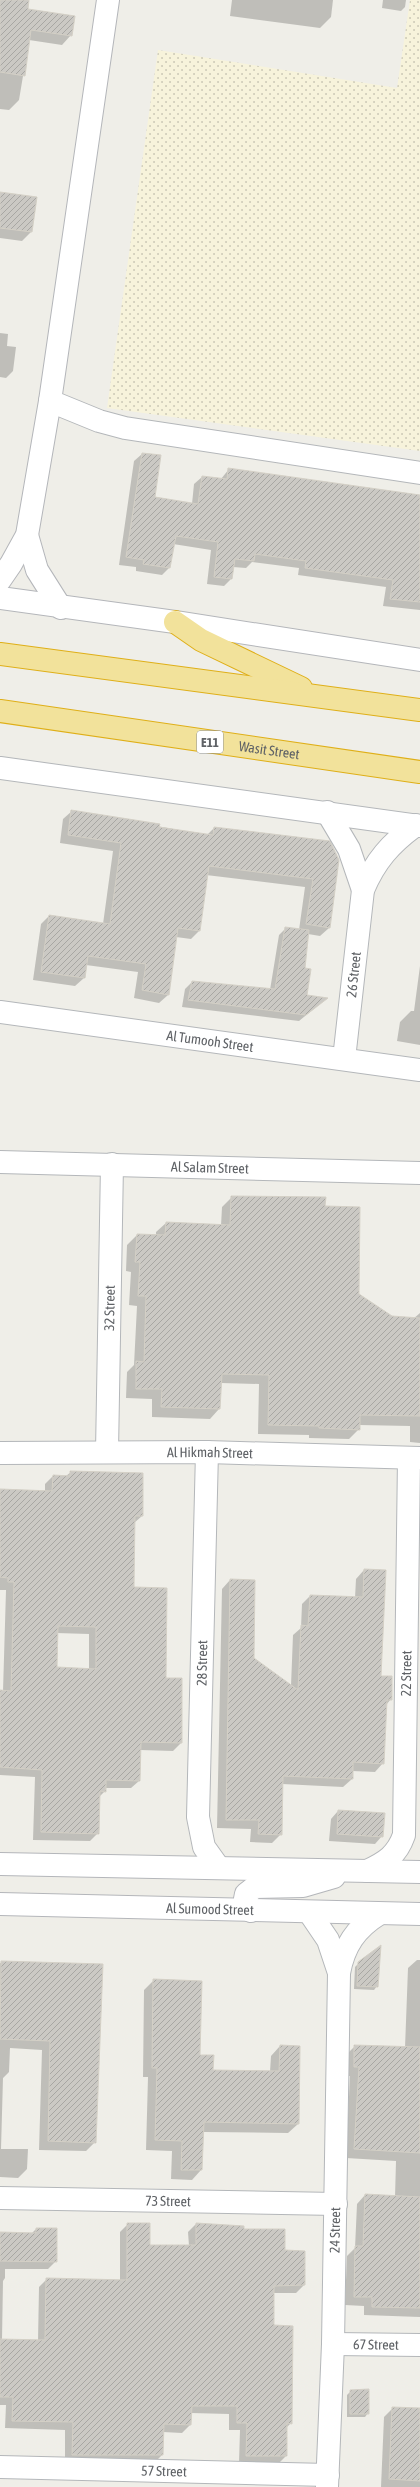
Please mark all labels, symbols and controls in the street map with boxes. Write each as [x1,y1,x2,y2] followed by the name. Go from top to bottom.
[197,731,223,753] road number: E11
[238,738,301,762] street label: Wasit Street
[343,951,364,998] street label: 26 Street
[166,1027,254,1055] street label: Al Tumooh Street
[171,1158,249,1177] street label: Al Salam Street
[101,1285,118,1331] street label: 32 Street
[167,1444,253,1461] street label: Al Hikmah Street
[194,1640,210,1686] street label: 28 Street
[398,1650,414,1696] street label: 22 Street
[166,1900,254,1918] street label: Al Sumood Street
[145,2193,191,2209] street label: 73 Street
[326,2207,343,2253] street label: 24 Street
[353,2336,399,2353] street label: 67 Street
[141,2462,187,2480] street label: 57 Street

